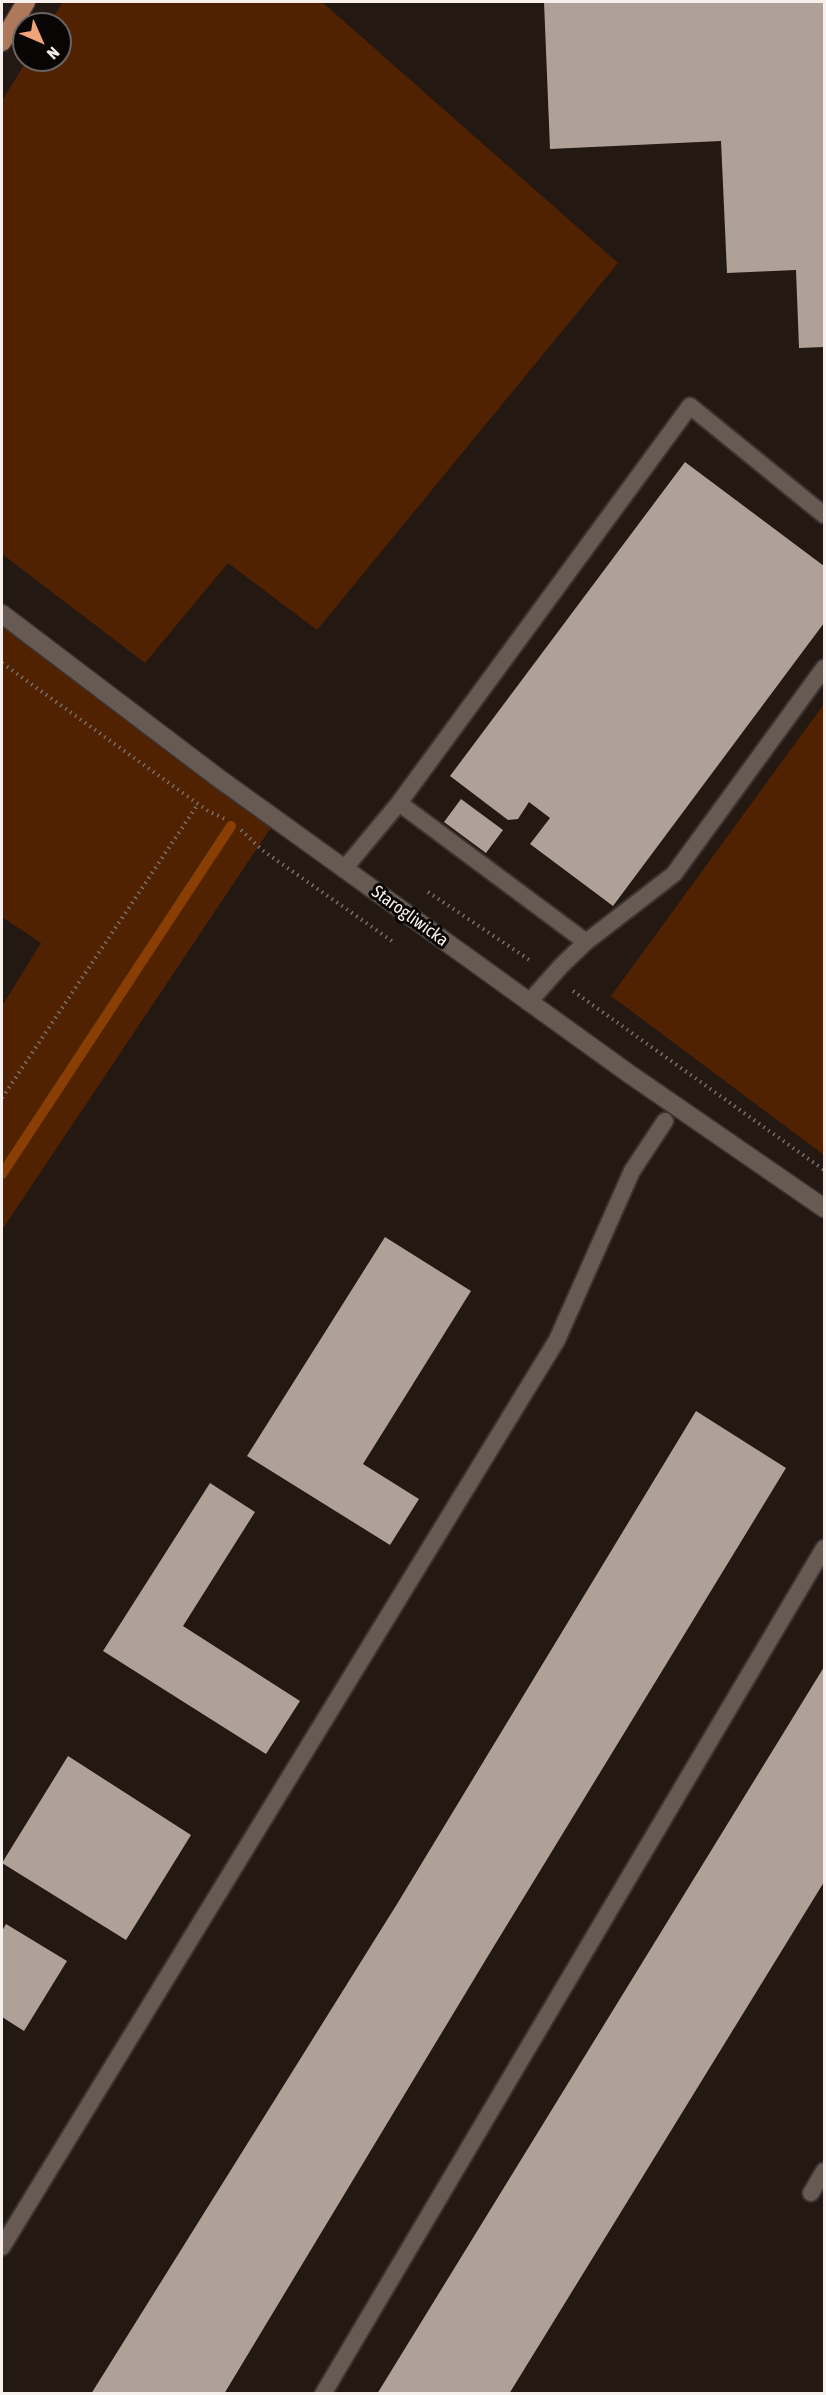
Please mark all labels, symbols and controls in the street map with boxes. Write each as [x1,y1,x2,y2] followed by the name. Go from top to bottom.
[12,12,72,72] north arrow
[44,44,63,63] text: N
[368,881,452,951] street label: Starogliwicka

